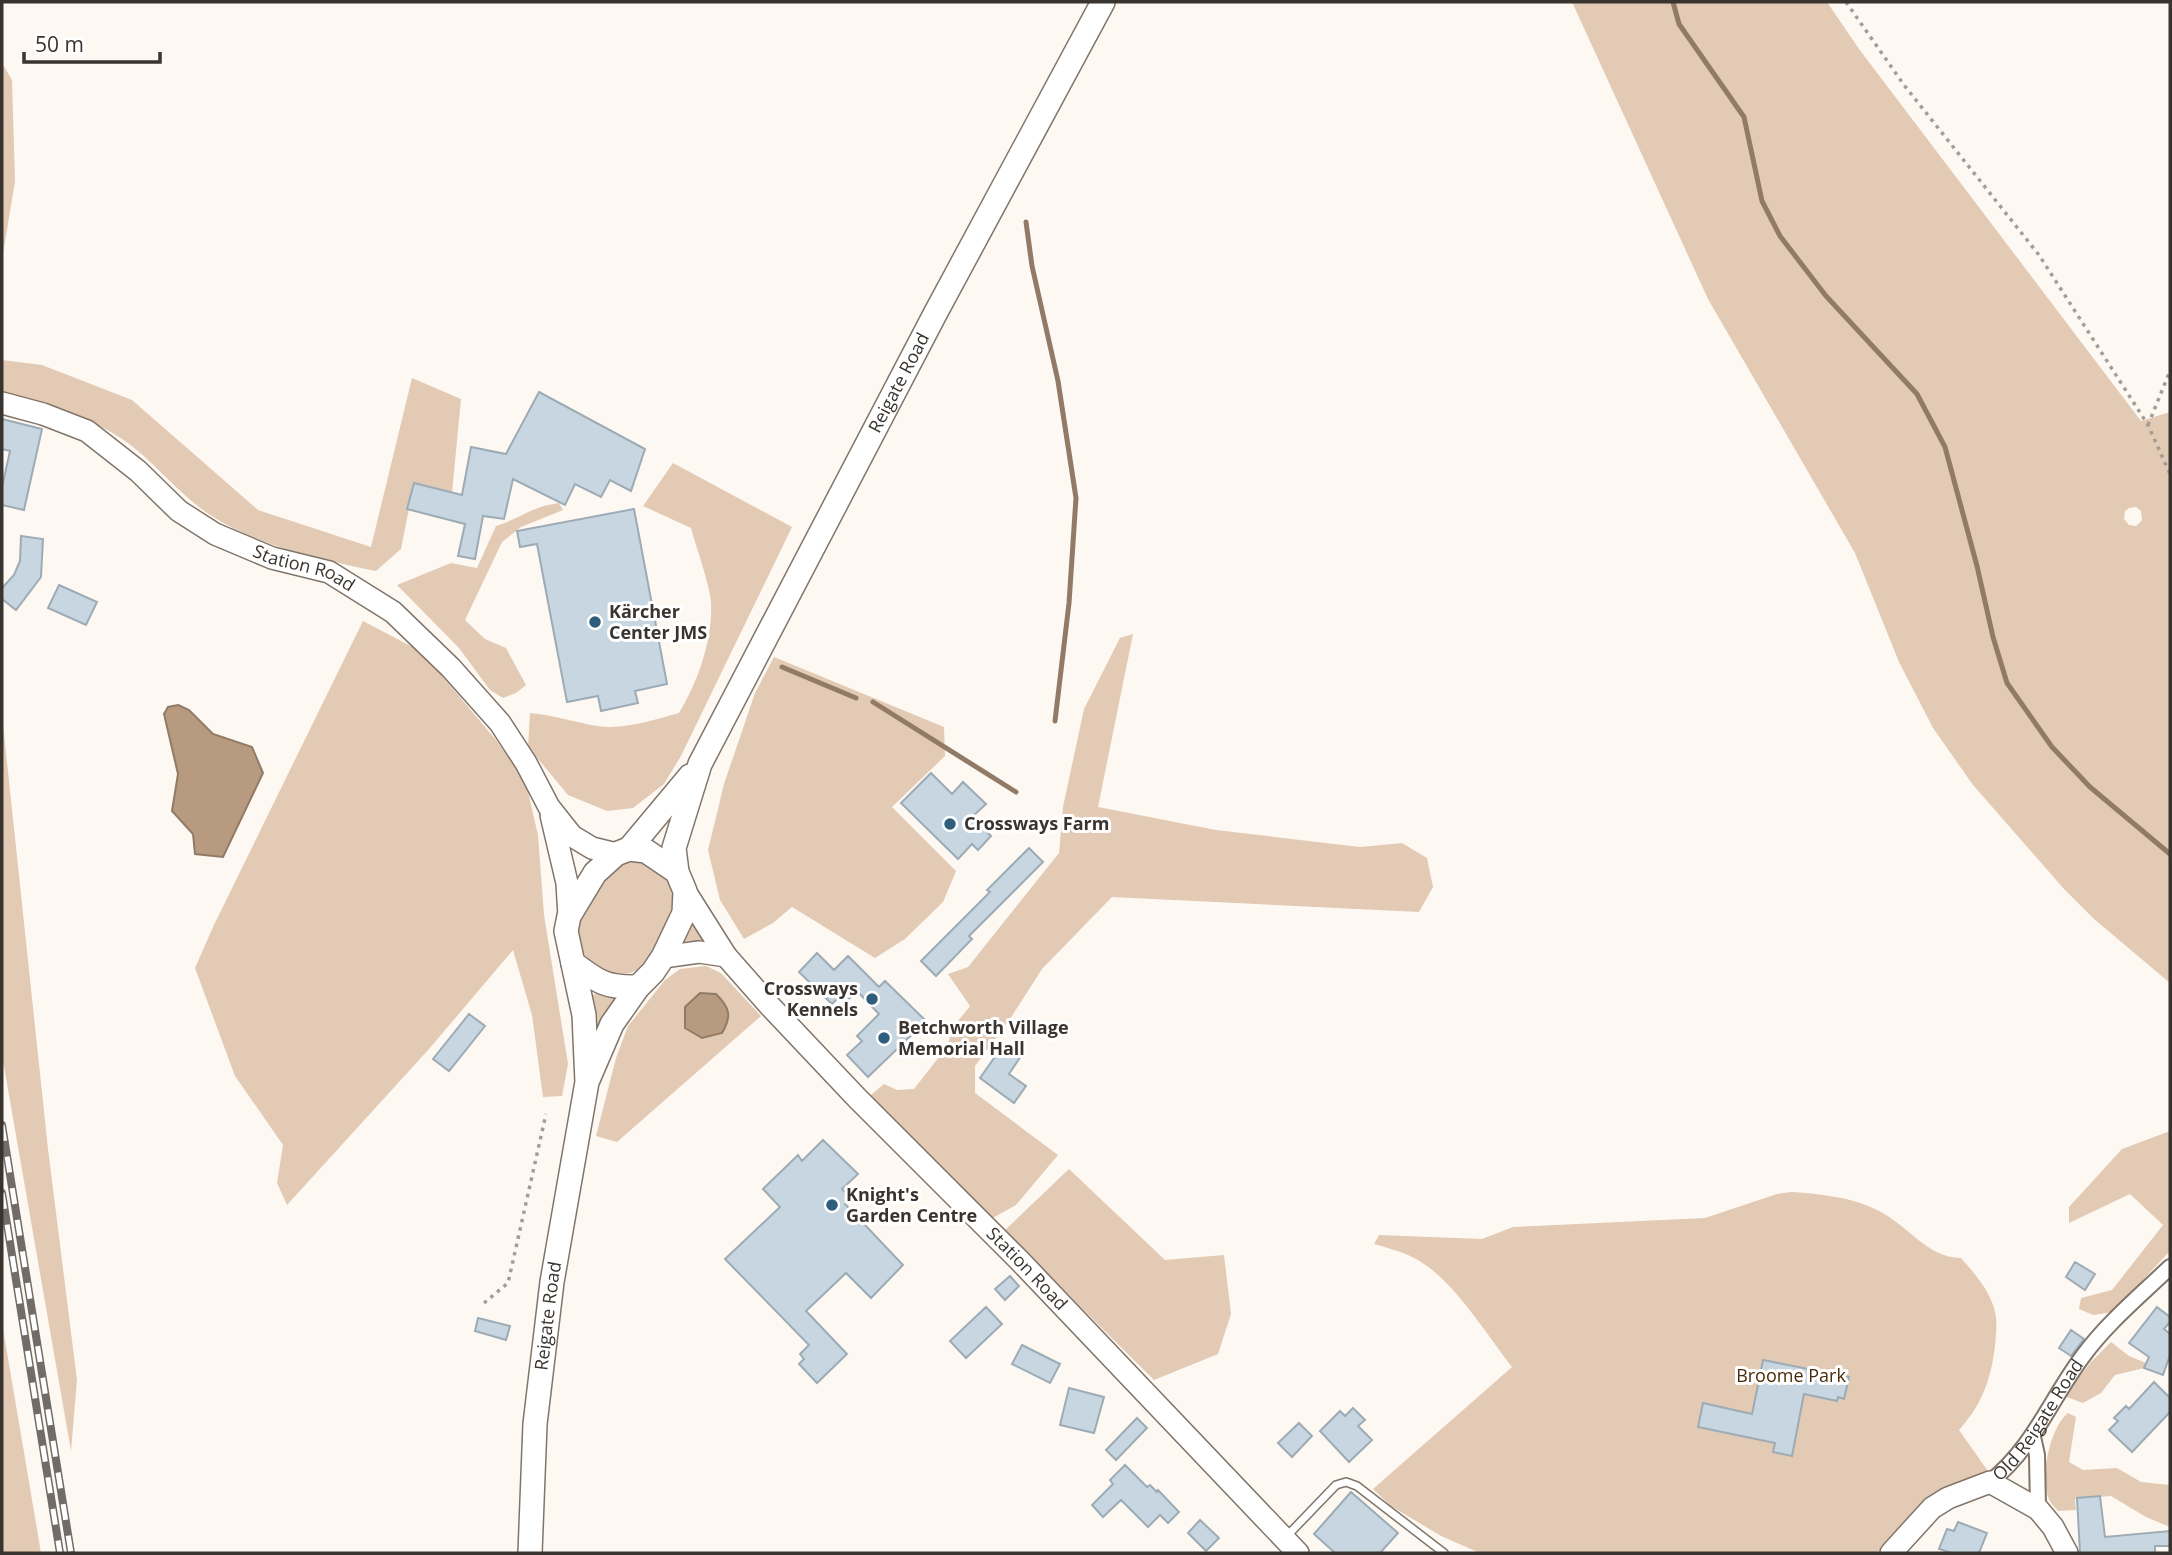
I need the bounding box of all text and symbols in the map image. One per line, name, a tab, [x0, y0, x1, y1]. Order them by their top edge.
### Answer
scale bar	[24, 21, 161, 65]
text: 50 m	[35, 30, 84, 58]
street label: Reigate Road	[862, 328, 934, 437]
street label: Station Road	[250, 538, 360, 596]
place label: Kärcher Center JMS	[609, 599, 707, 644]
marker: Kärcher Center JMS	[587, 614, 603, 630]
place label: Crossways Farm	[964, 811, 1109, 835]
marker: Crossways Farm	[942, 816, 958, 832]
place label: Crossways Kennels	[764, 976, 858, 1021]
marker: Crossways Kennels	[864, 991, 880, 1007]
place label: Betchworth Village Memorial Hall	[898, 1015, 1069, 1060]
marker: Betchworth Village Memorial Hall	[876, 1030, 892, 1046]
place label: Knight's Garden Centre	[846, 1182, 977, 1227]
marker: Knight's Garden Centre	[824, 1197, 840, 1213]
street label: Station Road	[982, 1221, 1073, 1315]
street label: Reigate Road	[529, 1259, 566, 1372]
street label: Old Reigate Road	[1987, 1354, 2088, 1486]
park label: Broome Park	[1736, 1363, 1846, 1387]

